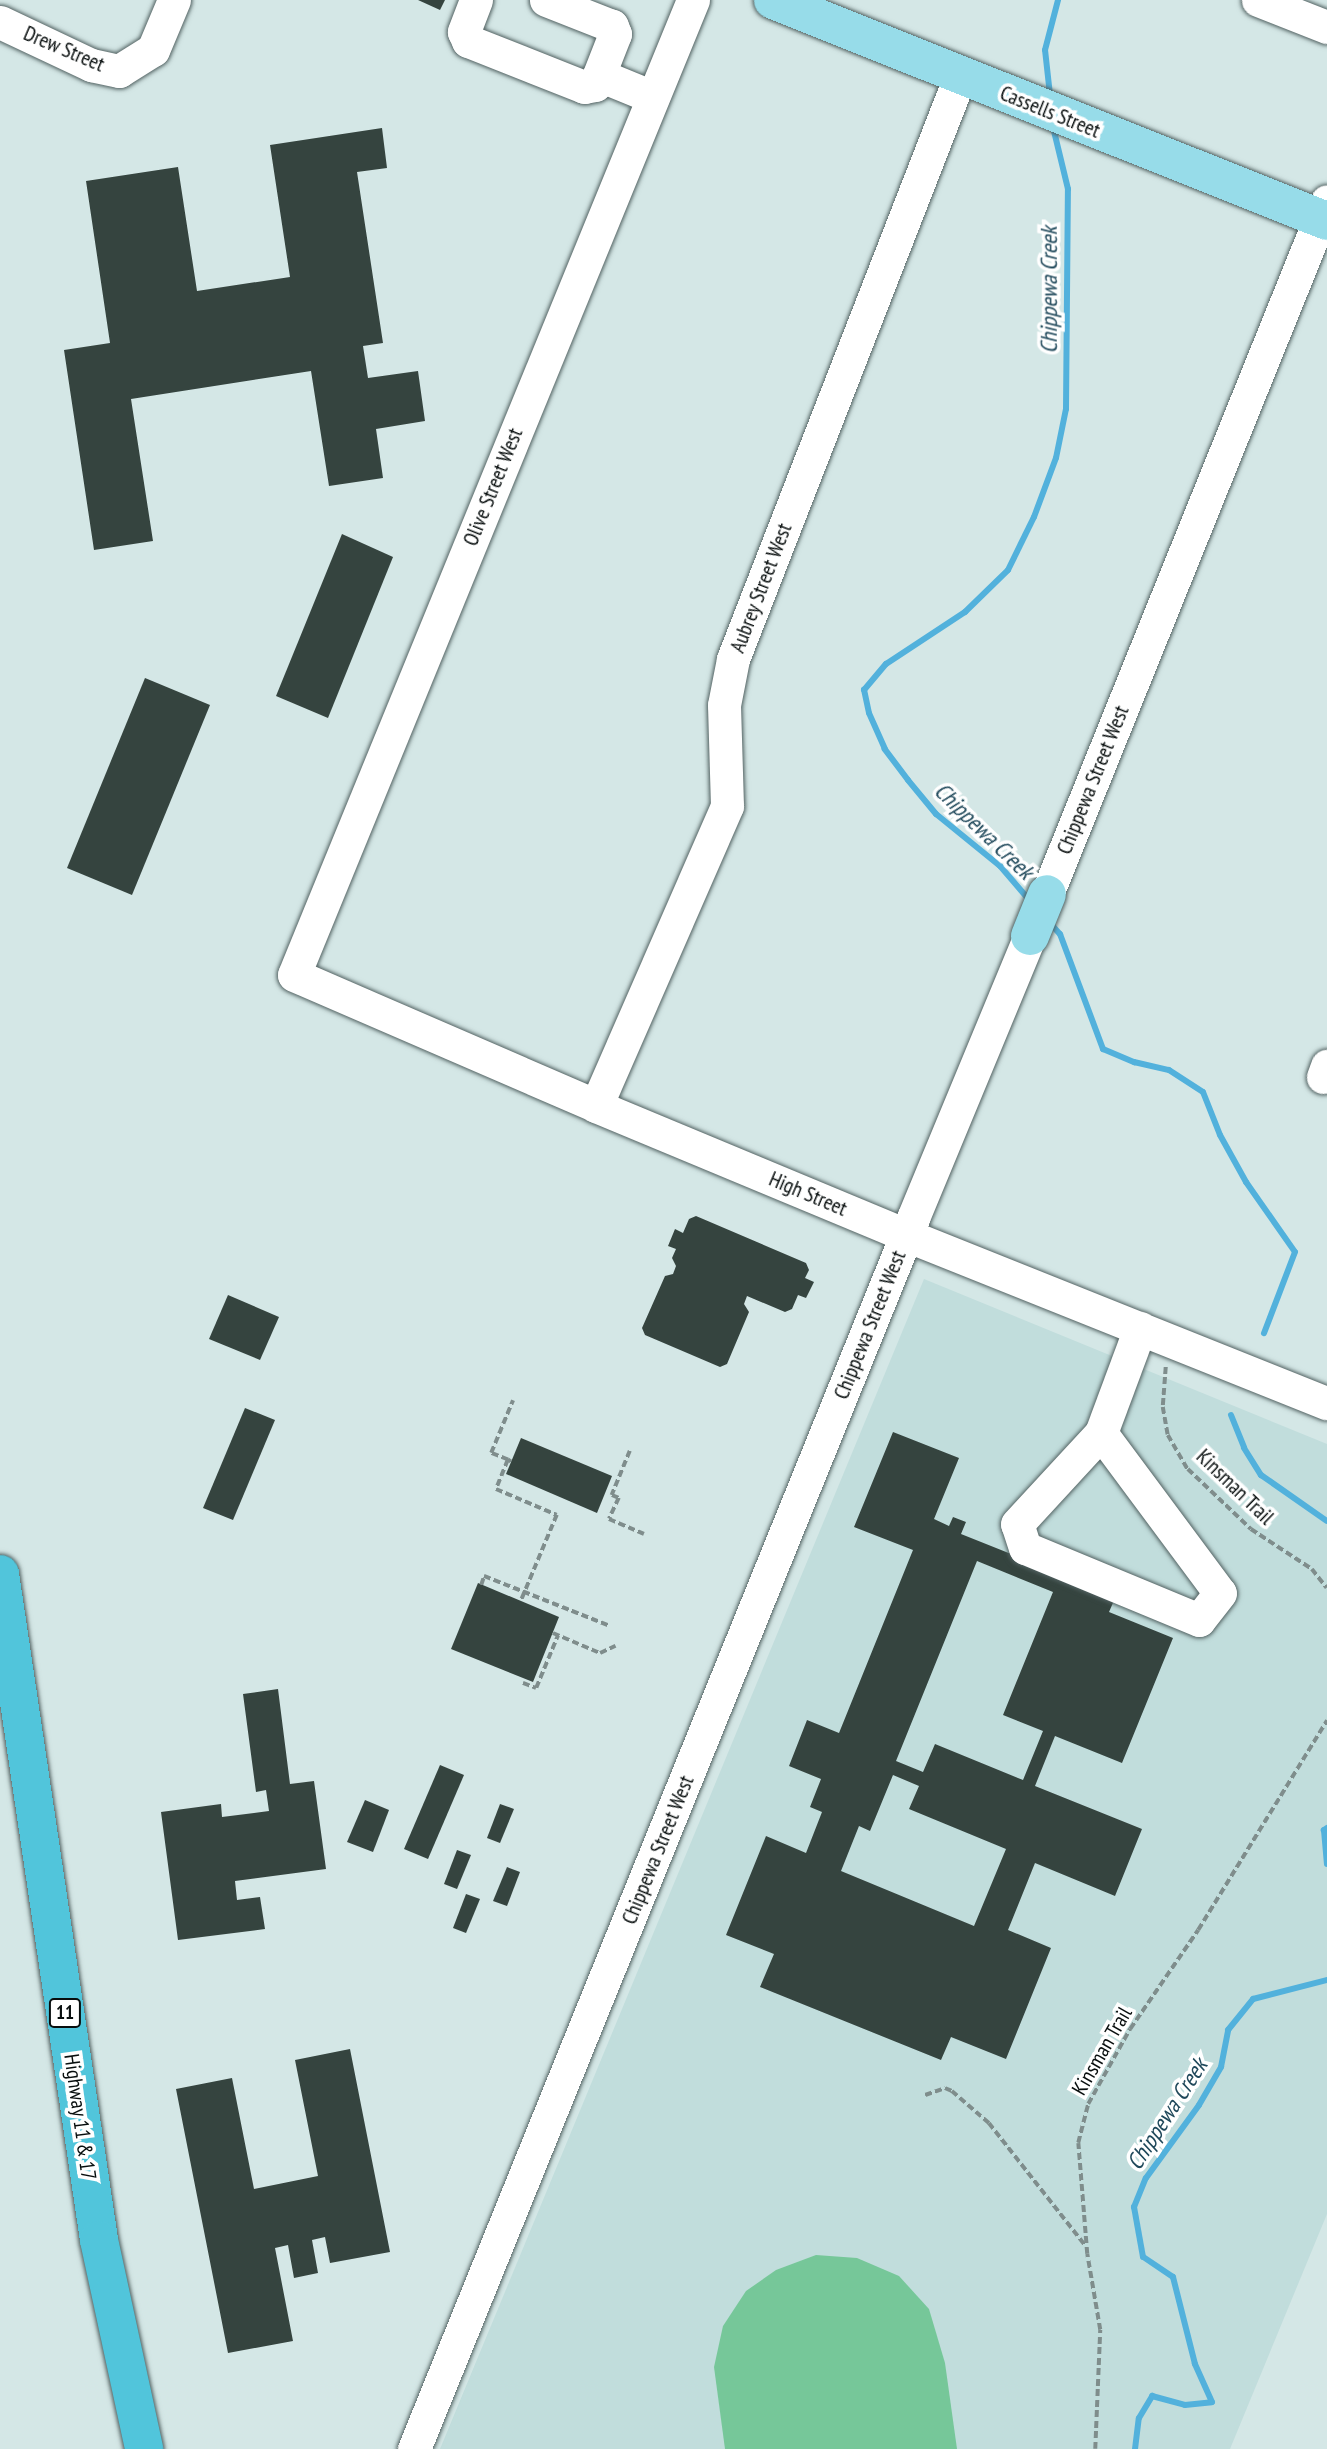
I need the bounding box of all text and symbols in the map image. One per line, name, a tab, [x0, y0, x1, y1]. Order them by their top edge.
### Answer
street label: Drew Street	[20, 21, 108, 77]
street label: Cassells Street	[996, 81, 1104, 143]
water label: Chippewa Creek	[1035, 227, 1063, 353]
street label: Olive Street West	[458, 424, 528, 550]
street label: Aubrey Street West	[725, 519, 797, 657]
street label: Chippewa Street West	[1052, 702, 1134, 858]
water label: Chippewa Creek	[929, 777, 1039, 885]
street label: High Street	[765, 1166, 851, 1222]
street label: Chippewa Street West	[829, 1247, 911, 1403]
street label: Kinsman Trail	[1191, 1444, 1279, 1530]
street label: Chippewa Street West	[617, 1772, 699, 1928]
road number: 11	[48, 1997, 82, 2028]
street label: Kinsman Trail	[1067, 2002, 1137, 2100]
street label: Highway 11 & 17	[59, 2052, 101, 2182]
water label: Chippewa Creek	[1121, 2053, 1213, 2175]

